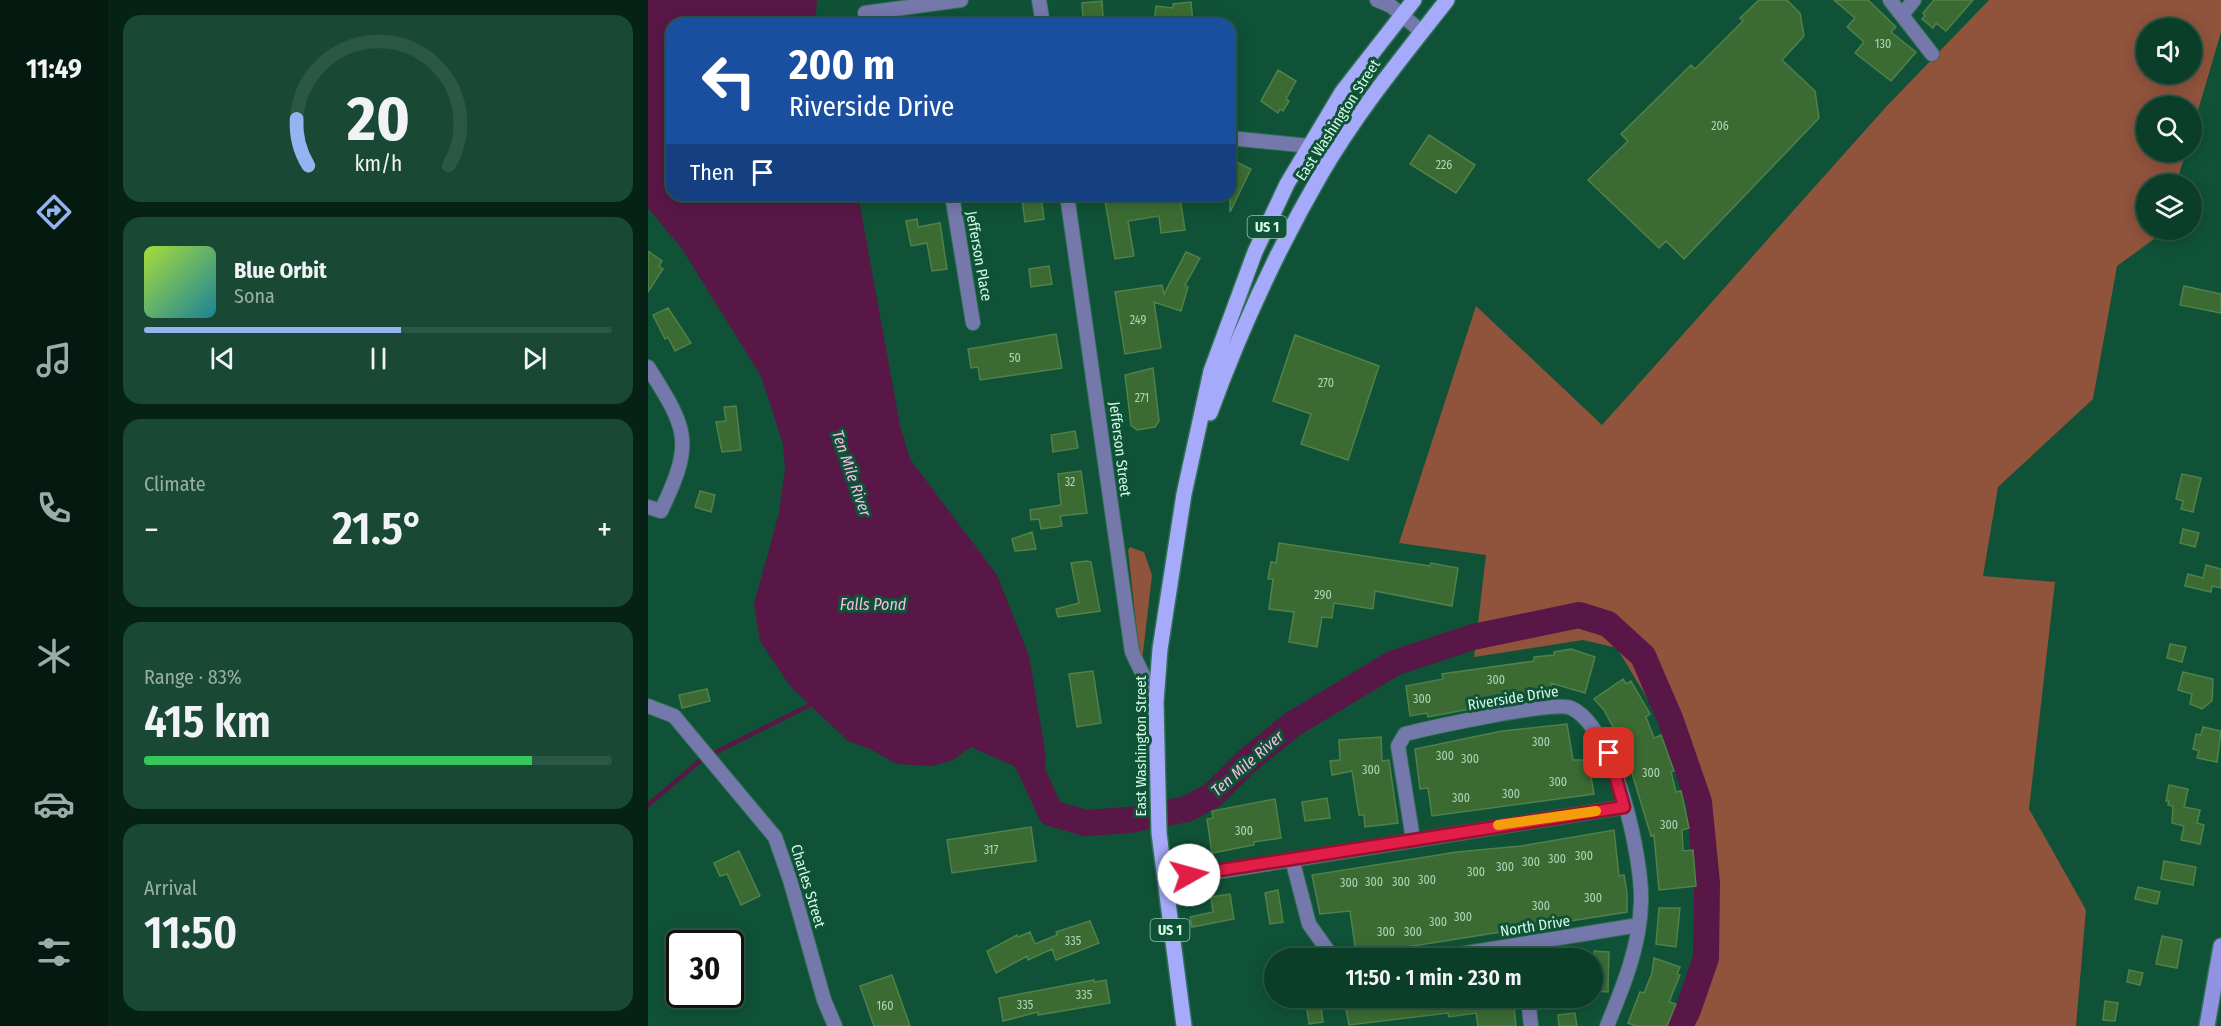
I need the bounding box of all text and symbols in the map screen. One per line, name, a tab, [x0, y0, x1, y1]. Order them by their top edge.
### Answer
map controls	[2136, 18, 2202, 240]
button: sound	[2136, 18, 2202, 84]
house number: 130	[1875, 37, 1891, 51]
text: 200 m	[789, 40, 895, 90]
icon: left	[690, 42, 768, 120]
text: 11:49	[26, 53, 82, 85]
street label: East Washington Street	[1292, 56, 1384, 184]
text: 20	[346, 82, 409, 157]
text: Riverside Drive	[789, 91, 954, 123]
button: search	[2136, 96, 2202, 162]
house number: 206	[1711, 119, 1729, 133]
text: km/h	[354, 151, 402, 177]
icon: arrive	[746, 156, 779, 189]
house number: 226	[1436, 158, 1452, 172]
text: Then	[690, 159, 734, 186]
button: layers	[2136, 174, 2202, 240]
icon: directions	[33, 191, 75, 233]
street label: Jefferson Place	[962, 210, 996, 302]
road number: US 1	[1248, 216, 1286, 238]
text: Blue Orbit	[234, 257, 327, 284]
text: Sona	[234, 284, 275, 308]
house number: 249	[1130, 313, 1146, 327]
icon: music	[33, 339, 75, 381]
icon: previous	[206, 342, 239, 375]
icon: pause	[362, 342, 395, 375]
icon: next	[518, 342, 551, 375]
house number: 50	[1009, 351, 1021, 365]
house number: 270	[1318, 376, 1334, 390]
house number: 271	[1135, 391, 1149, 405]
street label: Jefferson Street	[1105, 400, 1135, 498]
water label: Ten Mile River	[828, 428, 875, 519]
text: Climate	[144, 472, 206, 496]
house number: 32	[1065, 475, 1075, 489]
icon: phone	[33, 487, 75, 529]
text: 21.5°	[332, 502, 424, 556]
text: −	[144, 510, 159, 550]
text: +	[597, 510, 612, 550]
house number: 290	[1314, 588, 1332, 602]
water label: Falls Pond	[840, 595, 907, 614]
icon: climate	[33, 635, 75, 677]
text: Range · 83%	[144, 665, 242, 689]
house number: 300	[1487, 673, 1505, 687]
street label: East Washington Street	[1132, 675, 1150, 816]
street label: Riverside Drive	[1466, 682, 1560, 714]
house number: 300	[1413, 692, 1431, 706]
text: 415 km	[144, 695, 271, 749]
water label: Ten Mile River	[1207, 726, 1288, 800]
pin	[1583, 727, 1634, 778]
house number: 300	[1532, 735, 1550, 749]
icon: arrive	[1592, 736, 1625, 769]
house number: 300	[1436, 749, 1454, 763]
house number: 300	[1461, 752, 1479, 766]
house number: 300	[1362, 763, 1380, 777]
house number: 300	[1642, 766, 1660, 780]
house number: 300	[1549, 775, 1567, 789]
icon: car	[33, 783, 75, 825]
house number: 300	[1502, 787, 1520, 801]
house number: 300	[1452, 791, 1470, 805]
house number: 300	[1660, 818, 1678, 832]
house number: 300	[1235, 824, 1253, 838]
street label: Charles Street	[787, 842, 829, 930]
house number: 317	[984, 843, 998, 857]
position arrow	[1157, 843, 1221, 907]
house number: 300	[1575, 849, 1593, 863]
house number: 300	[1548, 852, 1566, 866]
house number: 300	[1522, 855, 1540, 869]
house number: 300	[1496, 860, 1514, 874]
house number: 300	[1467, 865, 1485, 879]
house number: 300	[1418, 873, 1436, 887]
house number: 300	[1365, 875, 1383, 889]
house number: 300	[1392, 875, 1410, 889]
text: Arrival	[144, 876, 197, 900]
house number: 300	[1340, 876, 1358, 890]
house number: 300	[1584, 891, 1602, 905]
house number: 300	[1532, 899, 1550, 913]
text: 11:50	[144, 906, 237, 960]
house number: 300	[1454, 910, 1472, 924]
street label: North Drive	[1499, 912, 1571, 940]
house number: 300	[1429, 915, 1447, 929]
road number: US 1	[1150, 919, 1190, 941]
house number: 300	[1377, 925, 1395, 939]
house number: 300	[1404, 925, 1422, 939]
speed limit sign: 30	[666, 930, 744, 1008]
icon: filters	[33, 931, 75, 973]
house number: 335	[1065, 934, 1082, 948]
text: 11:50 · 1 min · 230 m	[1345, 964, 1522, 991]
house number: 335	[1076, 988, 1093, 1002]
house number: 335	[1017, 998, 1034, 1012]
house number: 160	[877, 999, 893, 1013]

